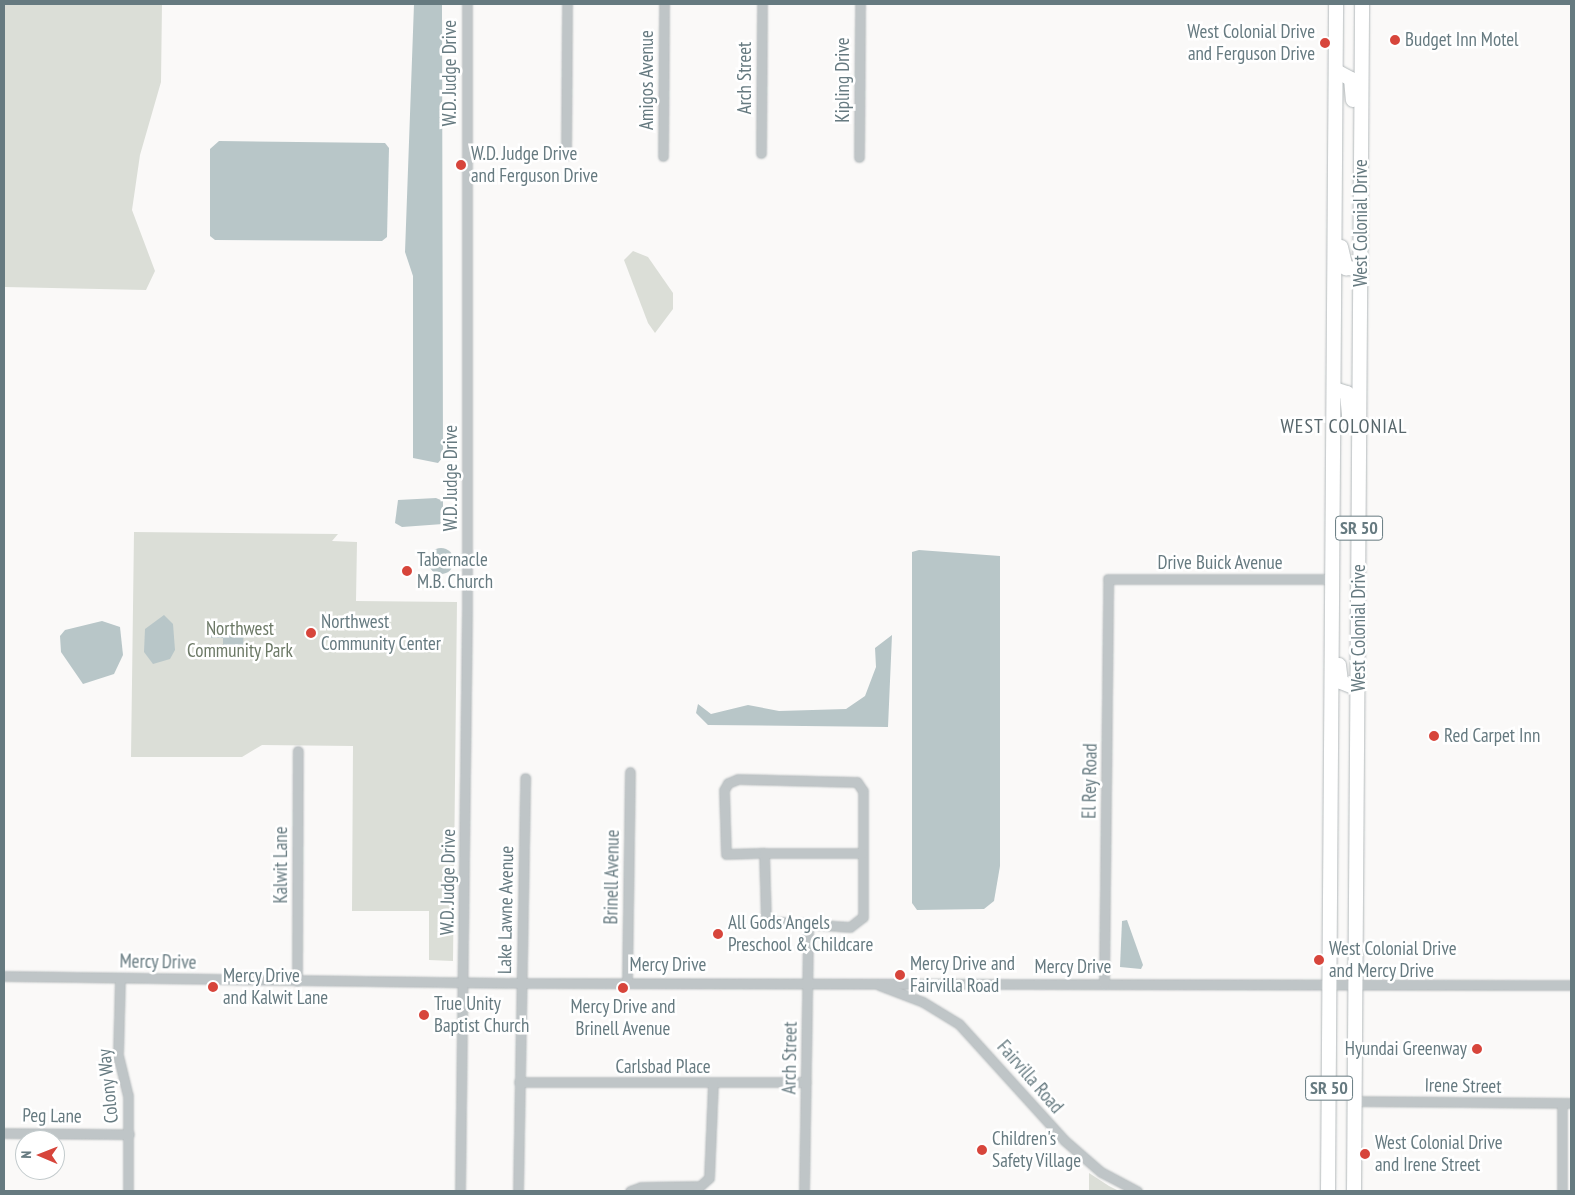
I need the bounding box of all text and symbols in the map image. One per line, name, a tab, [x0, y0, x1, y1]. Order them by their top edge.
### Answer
street label: W.D. Judge Drive	[439, 19, 461, 127]
place label: West Colonial Drive and Ferguson Drive	[1187, 21, 1315, 65]
place label: Budget Inn Motel	[1405, 29, 1519, 51]
street label: Amigos Avenue	[636, 30, 658, 130]
marker: Budget Inn Motel	[1389, 34, 1401, 46]
street label: Kipling Drive	[832, 37, 854, 123]
marker: West Colonial Drive and Ferguson Drive	[1319, 37, 1331, 49]
street label: Arch Street	[734, 42, 756, 114]
place label: W.D. Judge Drive and Ferguson Drive	[471, 143, 598, 187]
marker: W.D. Judge Drive and Ferguson Drive	[455, 159, 467, 171]
street label: West Colonial Drive	[1350, 159, 1372, 287]
district label: WEST COLONIAL	[1278, 414, 1410, 438]
street label: W.D. Judge Drive	[440, 424, 462, 532]
road number: SR 50	[1334, 512, 1384, 544]
place label: Tabernacle M.B. Church	[417, 549, 494, 593]
street label: Drive Buick Avenue	[1157, 552, 1283, 574]
street label: West Colonial Drive	[1348, 564, 1370, 692]
marker: Tabernacle M.B. Church	[401, 565, 413, 577]
place label: Northwest Community Center	[321, 611, 442, 655]
park label: Northwest Community Park	[187, 618, 293, 662]
marker: Northwest Community Center	[305, 627, 317, 639]
place label: Red Carpet Inn	[1444, 725, 1540, 747]
marker: Red Carpet Inn	[1428, 730, 1440, 742]
street label: El Rey Road	[1078, 743, 1102, 819]
street label: Kalwit Lane	[270, 827, 292, 903]
street label: W.D. Judge Drive	[436, 828, 460, 936]
street label: Brinell Avenue	[600, 829, 624, 925]
street label: Lake Lawne Avenue	[493, 845, 519, 975]
place label: All Gods Angels Preschool & Childcare	[728, 912, 873, 956]
marker: All Gods Angels Preschool & Childcare	[712, 928, 724, 940]
place label: West Colonial Drive and Mercy Drive	[1329, 938, 1457, 982]
street label: Mercy Drive	[119, 950, 197, 974]
place label: Mercy Drive and Fairvilla Road	[910, 953, 1016, 997]
street label: Mercy Drive	[629, 954, 707, 976]
marker: West Colonial Drive and Mercy Drive	[1313, 954, 1325, 966]
street label: Mercy Drive	[1034, 956, 1112, 978]
place label: Mercy Drive and Kalwit Lane	[223, 965, 328, 1009]
marker: Mercy Drive and Fairvilla Road	[894, 969, 906, 981]
marker: Mercy Drive and Kalwit Lane	[207, 981, 219, 993]
marker: Mercy Drive and Brinell Avenue	[617, 982, 629, 994]
place label: True Unity Baptist Church	[434, 993, 529, 1037]
place label: Mercy Drive and Brinell Avenue	[570, 996, 676, 1040]
marker: True Unity Baptist Church	[418, 1009, 430, 1021]
street label: Arch Street	[778, 1021, 802, 1095]
street label: Fairvilla Road	[992, 1036, 1068, 1118]
place label: Hyundai Greenway	[1345, 1038, 1467, 1060]
marker: Hyundai Greenway	[1471, 1043, 1483, 1055]
street label: Colony Way	[93, 1047, 123, 1125]
street label: Carlsbad Place	[615, 1056, 711, 1078]
road number: SR 50	[1304, 1072, 1354, 1104]
street label: Irene Street	[1424, 1074, 1502, 1098]
street label: Peg Lane	[22, 1104, 82, 1128]
place label: Children's Safety Village	[992, 1128, 1082, 1172]
north arrow	[15, 1130, 65, 1180]
place label: West Colonial Drive and Irene Street	[1375, 1132, 1503, 1176]
marker: Children's Safety Village	[976, 1144, 988, 1156]
marker: West Colonial Drive and Irene Street	[1359, 1148, 1371, 1160]
text: N	[17, 1151, 35, 1159]

